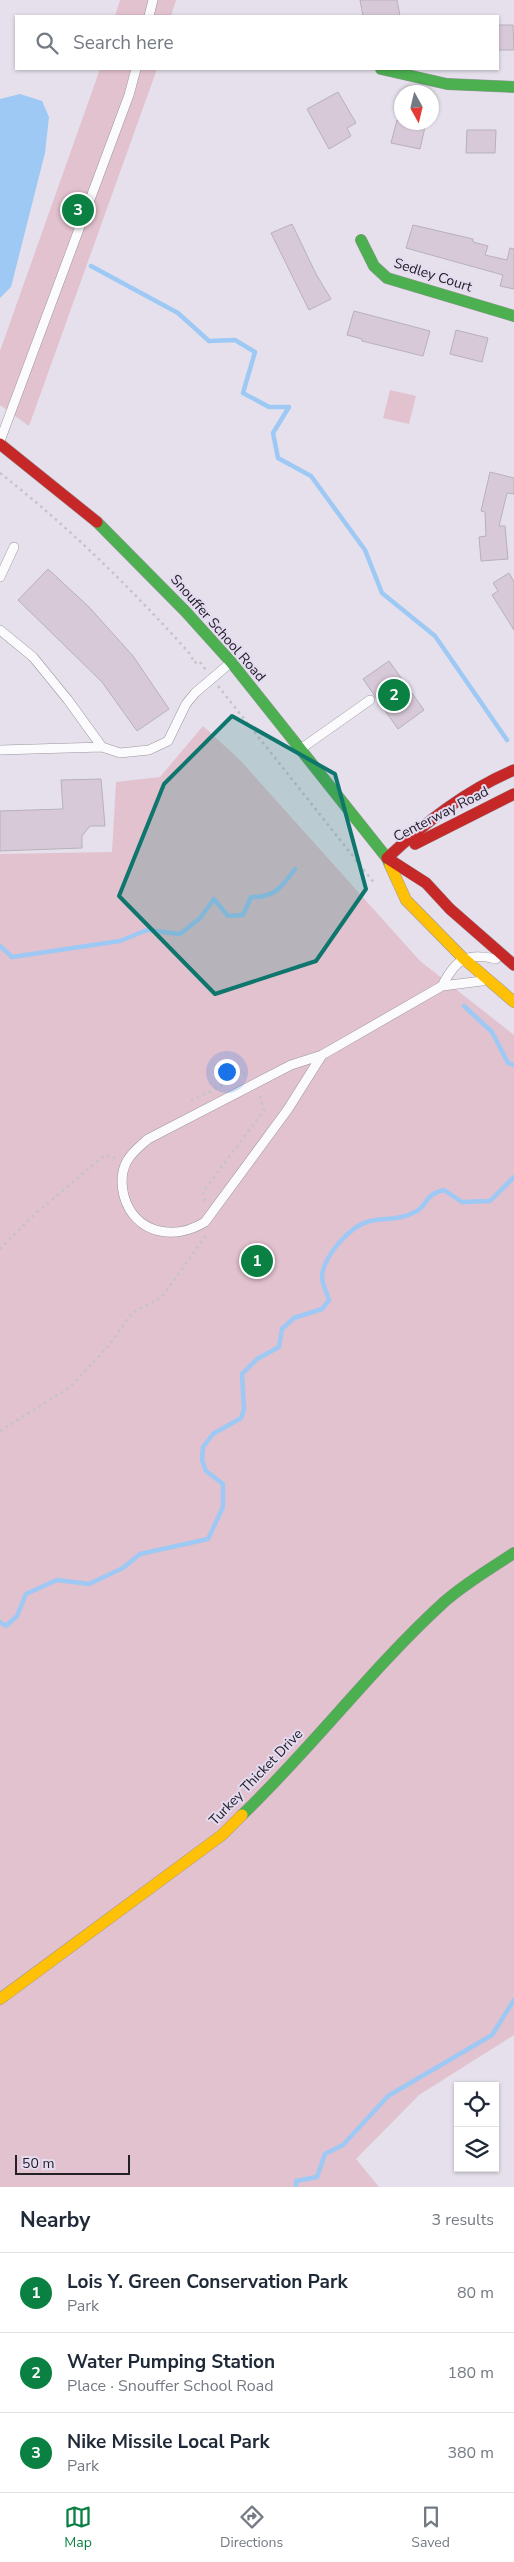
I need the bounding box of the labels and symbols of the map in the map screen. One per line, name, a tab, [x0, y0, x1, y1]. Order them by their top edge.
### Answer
north arrow	[394, 85, 439, 130]
pin: 3	[62, 191, 94, 229]
street label: Sedley Court	[391, 253, 475, 297]
street label: Snouffer School Road	[166, 570, 270, 686]
pin: 2	[378, 676, 410, 714]
street label: Centerway Road	[390, 782, 492, 846]
your location	[214, 1059, 240, 1085]
pin: 1	[241, 1242, 273, 1280]
street label: Turkey Thicket Drive	[205, 1725, 307, 1829]
scale bar	[15, 2152, 130, 2175]

